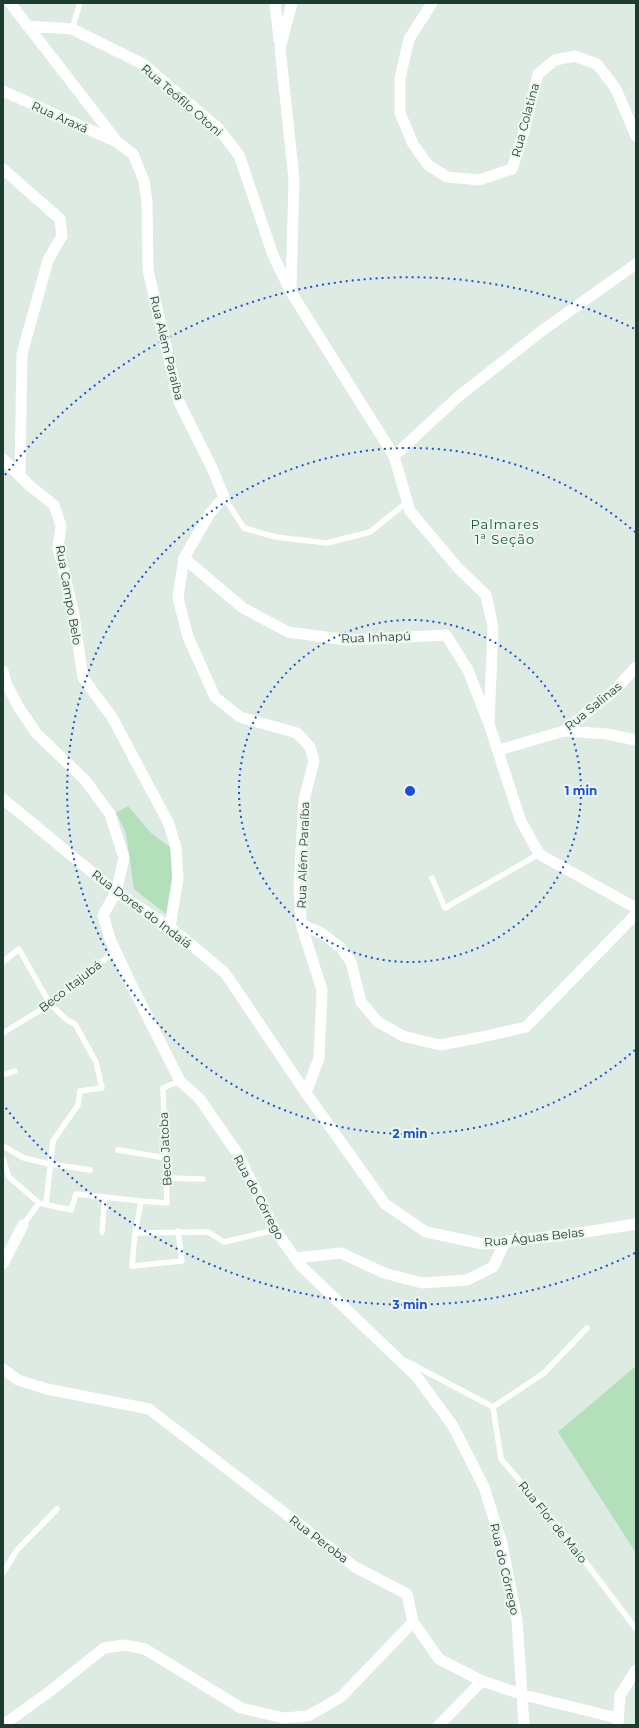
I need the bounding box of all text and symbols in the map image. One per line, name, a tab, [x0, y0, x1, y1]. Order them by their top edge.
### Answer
street label: Rua Teófilo Otoni	[138, 61, 226, 139]
street label: Rua Colatina	[508, 81, 542, 159]
street label: Rua Araxá	[29, 98, 91, 136]
street label: Rua Além Paraíba	[147, 294, 187, 402]
district label: Palmares 1ª Seção	[470, 516, 540, 547]
street label: Rua Campo Belo	[53, 544, 85, 646]
street label: Rua Inhapú	[341, 628, 411, 646]
street label: Rua Salinas	[561, 678, 625, 734]
text: 1 min	[565, 783, 597, 798]
centre of rings	[403, 784, 417, 798]
street label: Rua Além Paraíba	[294, 801, 312, 909]
street label: Rua Dores do Indaiá	[89, 866, 195, 952]
street label: Beco Itajubá	[36, 957, 104, 1015]
street label: Beco Jatoba	[156, 1112, 174, 1186]
text: 2 min	[393, 1126, 427, 1141]
street label: Rua do Córrego	[230, 1152, 288, 1242]
street label: Rua Águas Belas	[483, 1224, 585, 1250]
text: 3 min	[392, 1297, 428, 1312]
street label: Rua Flor de Maio	[515, 1478, 591, 1566]
street label: Rua Peroba	[287, 1512, 351, 1566]
street label: Rua do Córrego	[487, 1522, 523, 1616]

